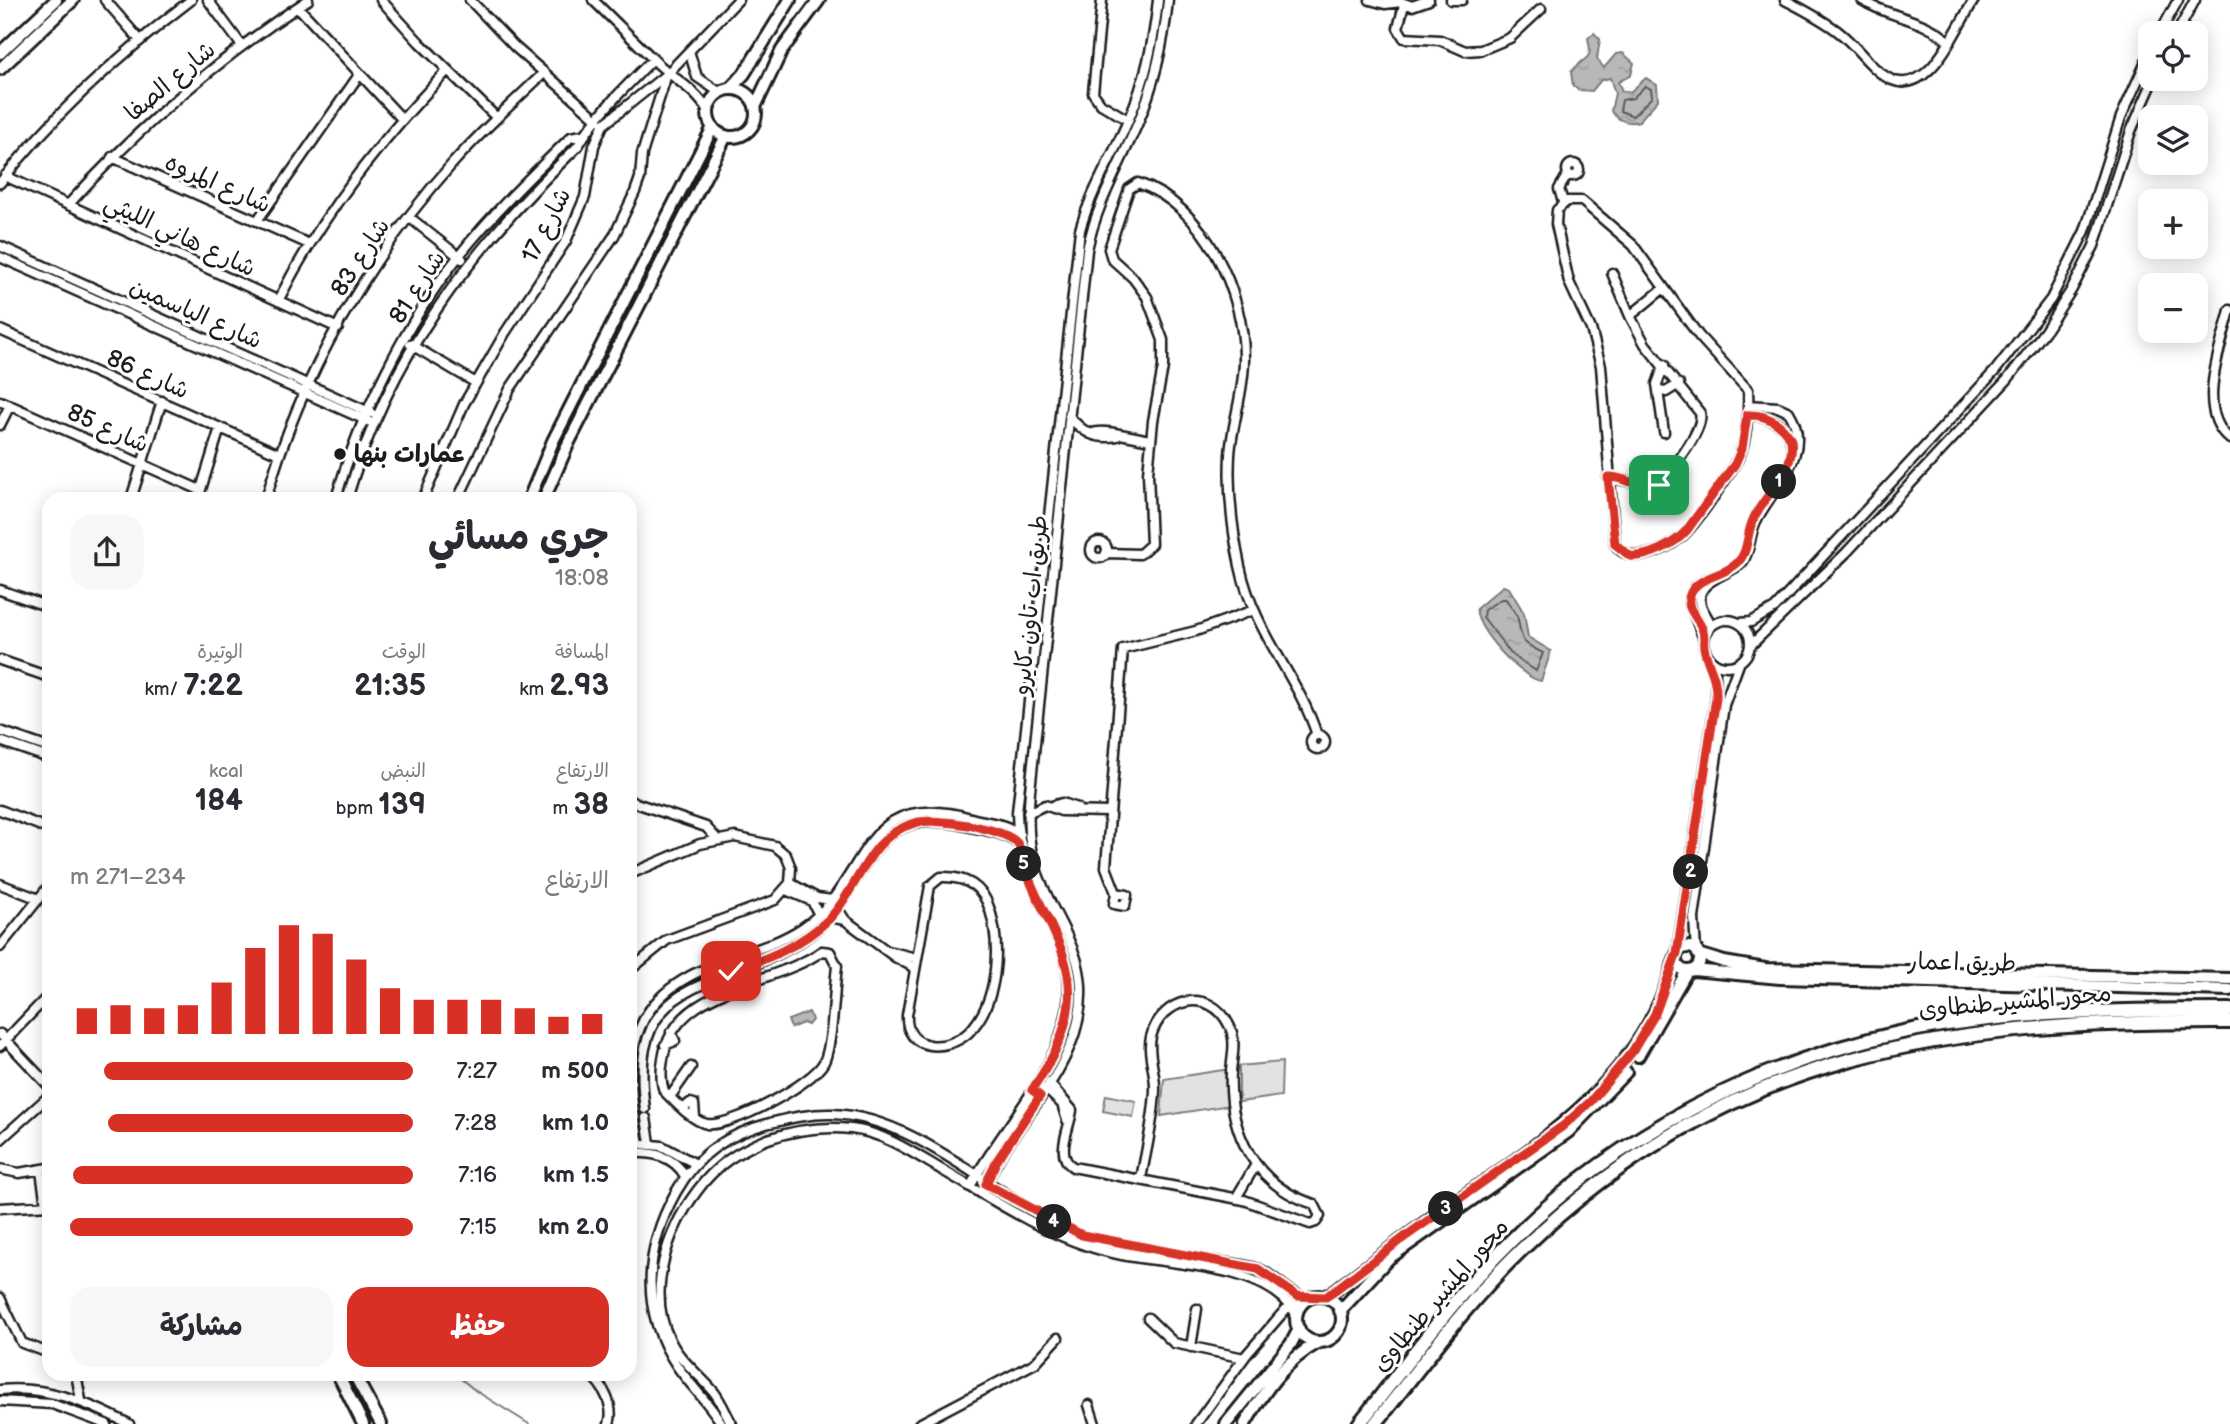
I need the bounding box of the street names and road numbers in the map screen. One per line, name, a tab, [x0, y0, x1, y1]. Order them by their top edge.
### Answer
street label: شارع الصفا	[119, 35, 223, 129]
street label: شارع المروه	[160, 147, 275, 221]
street label: شارع 17	[515, 183, 579, 268]
street label: شارع هاني الليثي	[97, 188, 260, 289]
street label: شارع 83	[325, 213, 398, 303]
street label: شارع 81	[383, 245, 454, 331]
street label: شارع الياسمين	[124, 271, 266, 357]
street label: شارع 86	[101, 344, 193, 407]
street label: شارع 85	[62, 398, 153, 461]
street label: طريق اب تاون كايرو	[1006, 514, 1054, 699]
street label: طريق اعمار	[1906, 947, 2017, 978]
street label: محور المشير طنطاوى	[1917, 979, 2113, 1024]
street label: محور المشير طنطاوى	[1366, 1213, 1515, 1378]

